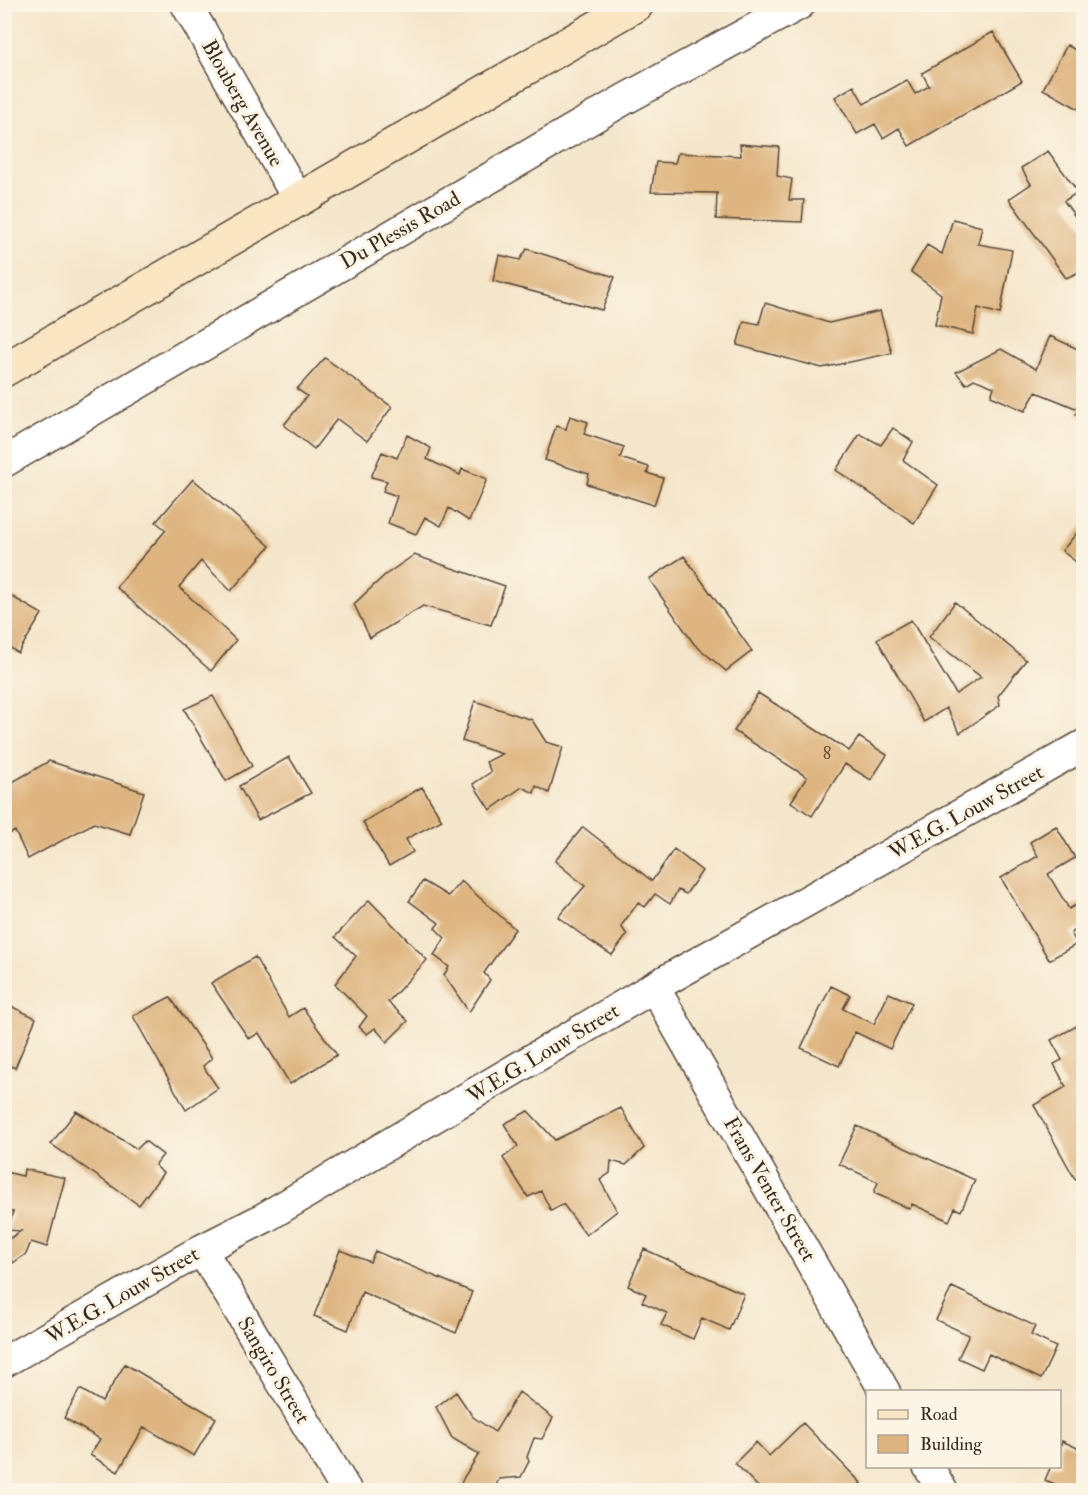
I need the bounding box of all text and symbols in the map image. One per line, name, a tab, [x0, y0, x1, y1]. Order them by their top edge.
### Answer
street label: Blouberg Avenue	[195, 35, 290, 172]
street label: Du Plessis Road	[335, 185, 466, 276]
house number: 8	[823, 742, 831, 765]
street label: W.E.G. Louw Street	[883, 759, 1048, 867]
street label: W.E.G. Louw Street	[461, 997, 624, 1110]
street label: Frans Venter Street	[717, 1112, 822, 1267]
street label: W.E.G. Louw Street	[40, 1240, 204, 1351]
street label: Sangiro Street	[231, 1312, 316, 1429]
legend	[866, 1390, 1061, 1468]
text: Road	[920, 1403, 958, 1426]
text: Building	[920, 1433, 983, 1456]

